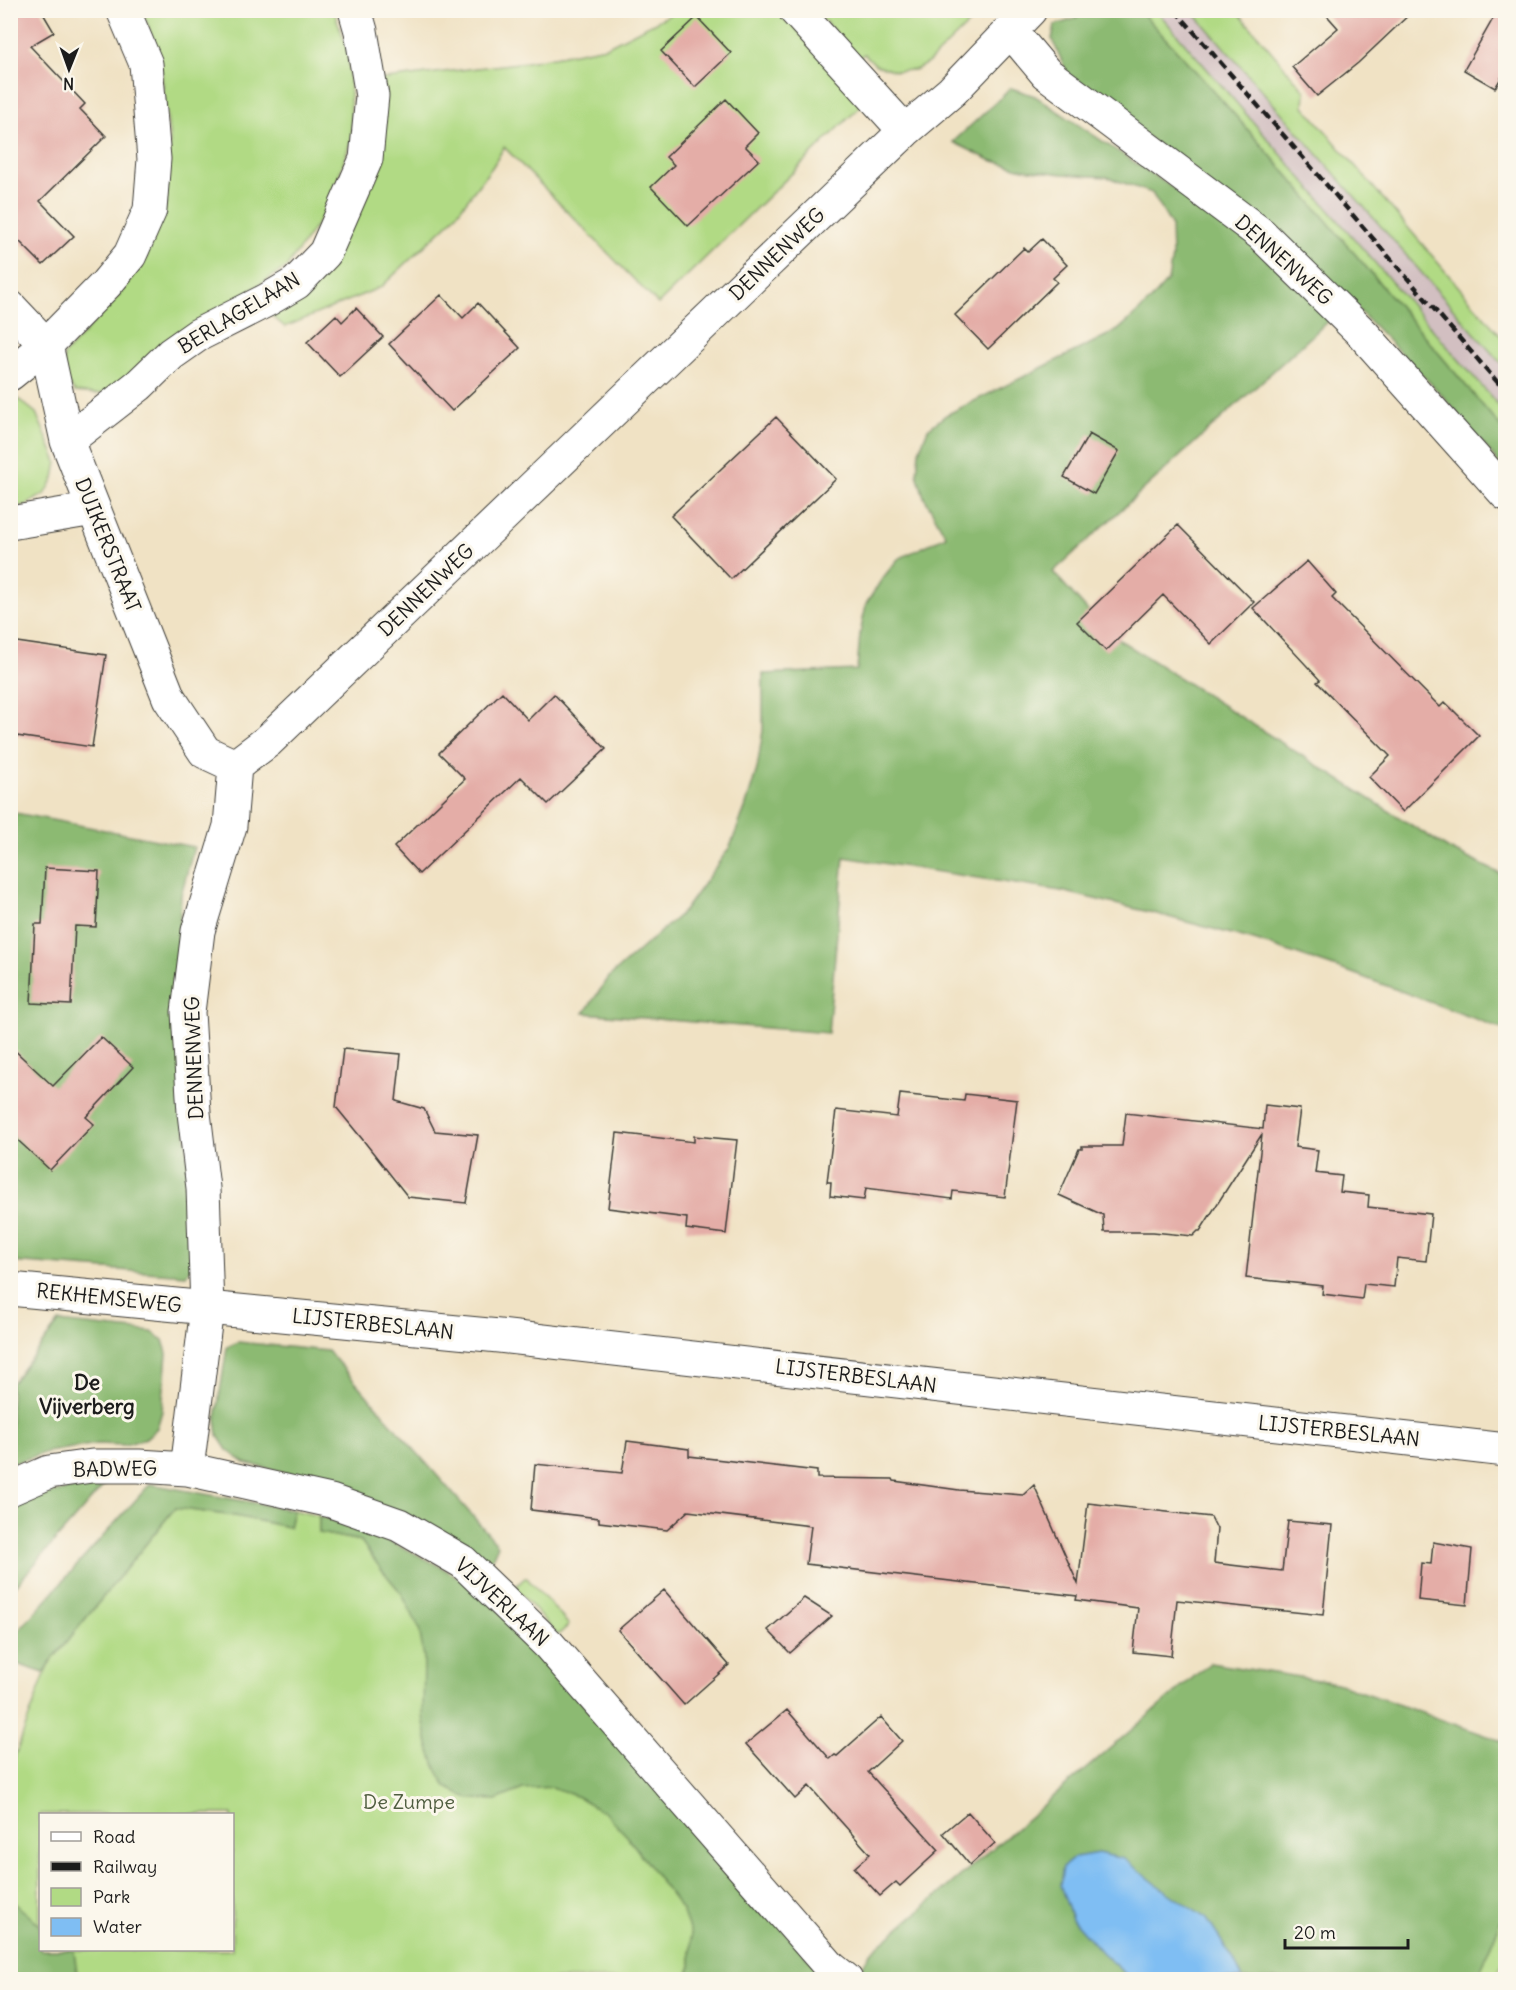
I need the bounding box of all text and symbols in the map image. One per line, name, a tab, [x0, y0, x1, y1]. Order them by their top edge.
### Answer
north arrow	[39, 39, 99, 99]
text: N	[63, 74, 74, 94]
street label: DENNENWEG	[724, 202, 830, 305]
street label: DENNENWEG	[1230, 209, 1338, 310]
street label: BERLAGELAAN	[173, 266, 304, 359]
street label: DUIKERSTRAAT	[70, 474, 147, 616]
street label: DENNENWEG	[373, 538, 479, 641]
street label: DENNENWEG	[179, 996, 208, 1120]
street label: REKHEMSEWEG	[35, 1277, 183, 1318]
street label: LIJSTERBESLAAN	[291, 1303, 455, 1344]
street label: LIJSTERBESLAAN	[774, 1353, 938, 1398]
district label: De Vijverberg	[39, 1369, 135, 1420]
street label: LIJSTERBESLAAN	[1257, 1410, 1421, 1451]
street label: BADWEG	[73, 1455, 157, 1482]
street label: VIJVERLAAN	[450, 1552, 554, 1651]
park label: De Zumpe	[363, 1789, 455, 1814]
legend	[39, 1813, 234, 1951]
text: Road	[93, 1825, 136, 1848]
text: Railway	[93, 1855, 157, 1878]
text: Park	[93, 1885, 130, 1908]
scale bar	[1285, 1912, 1408, 1950]
text: Water	[93, 1915, 143, 1938]
text: 20 m	[1294, 1921, 1336, 1944]

